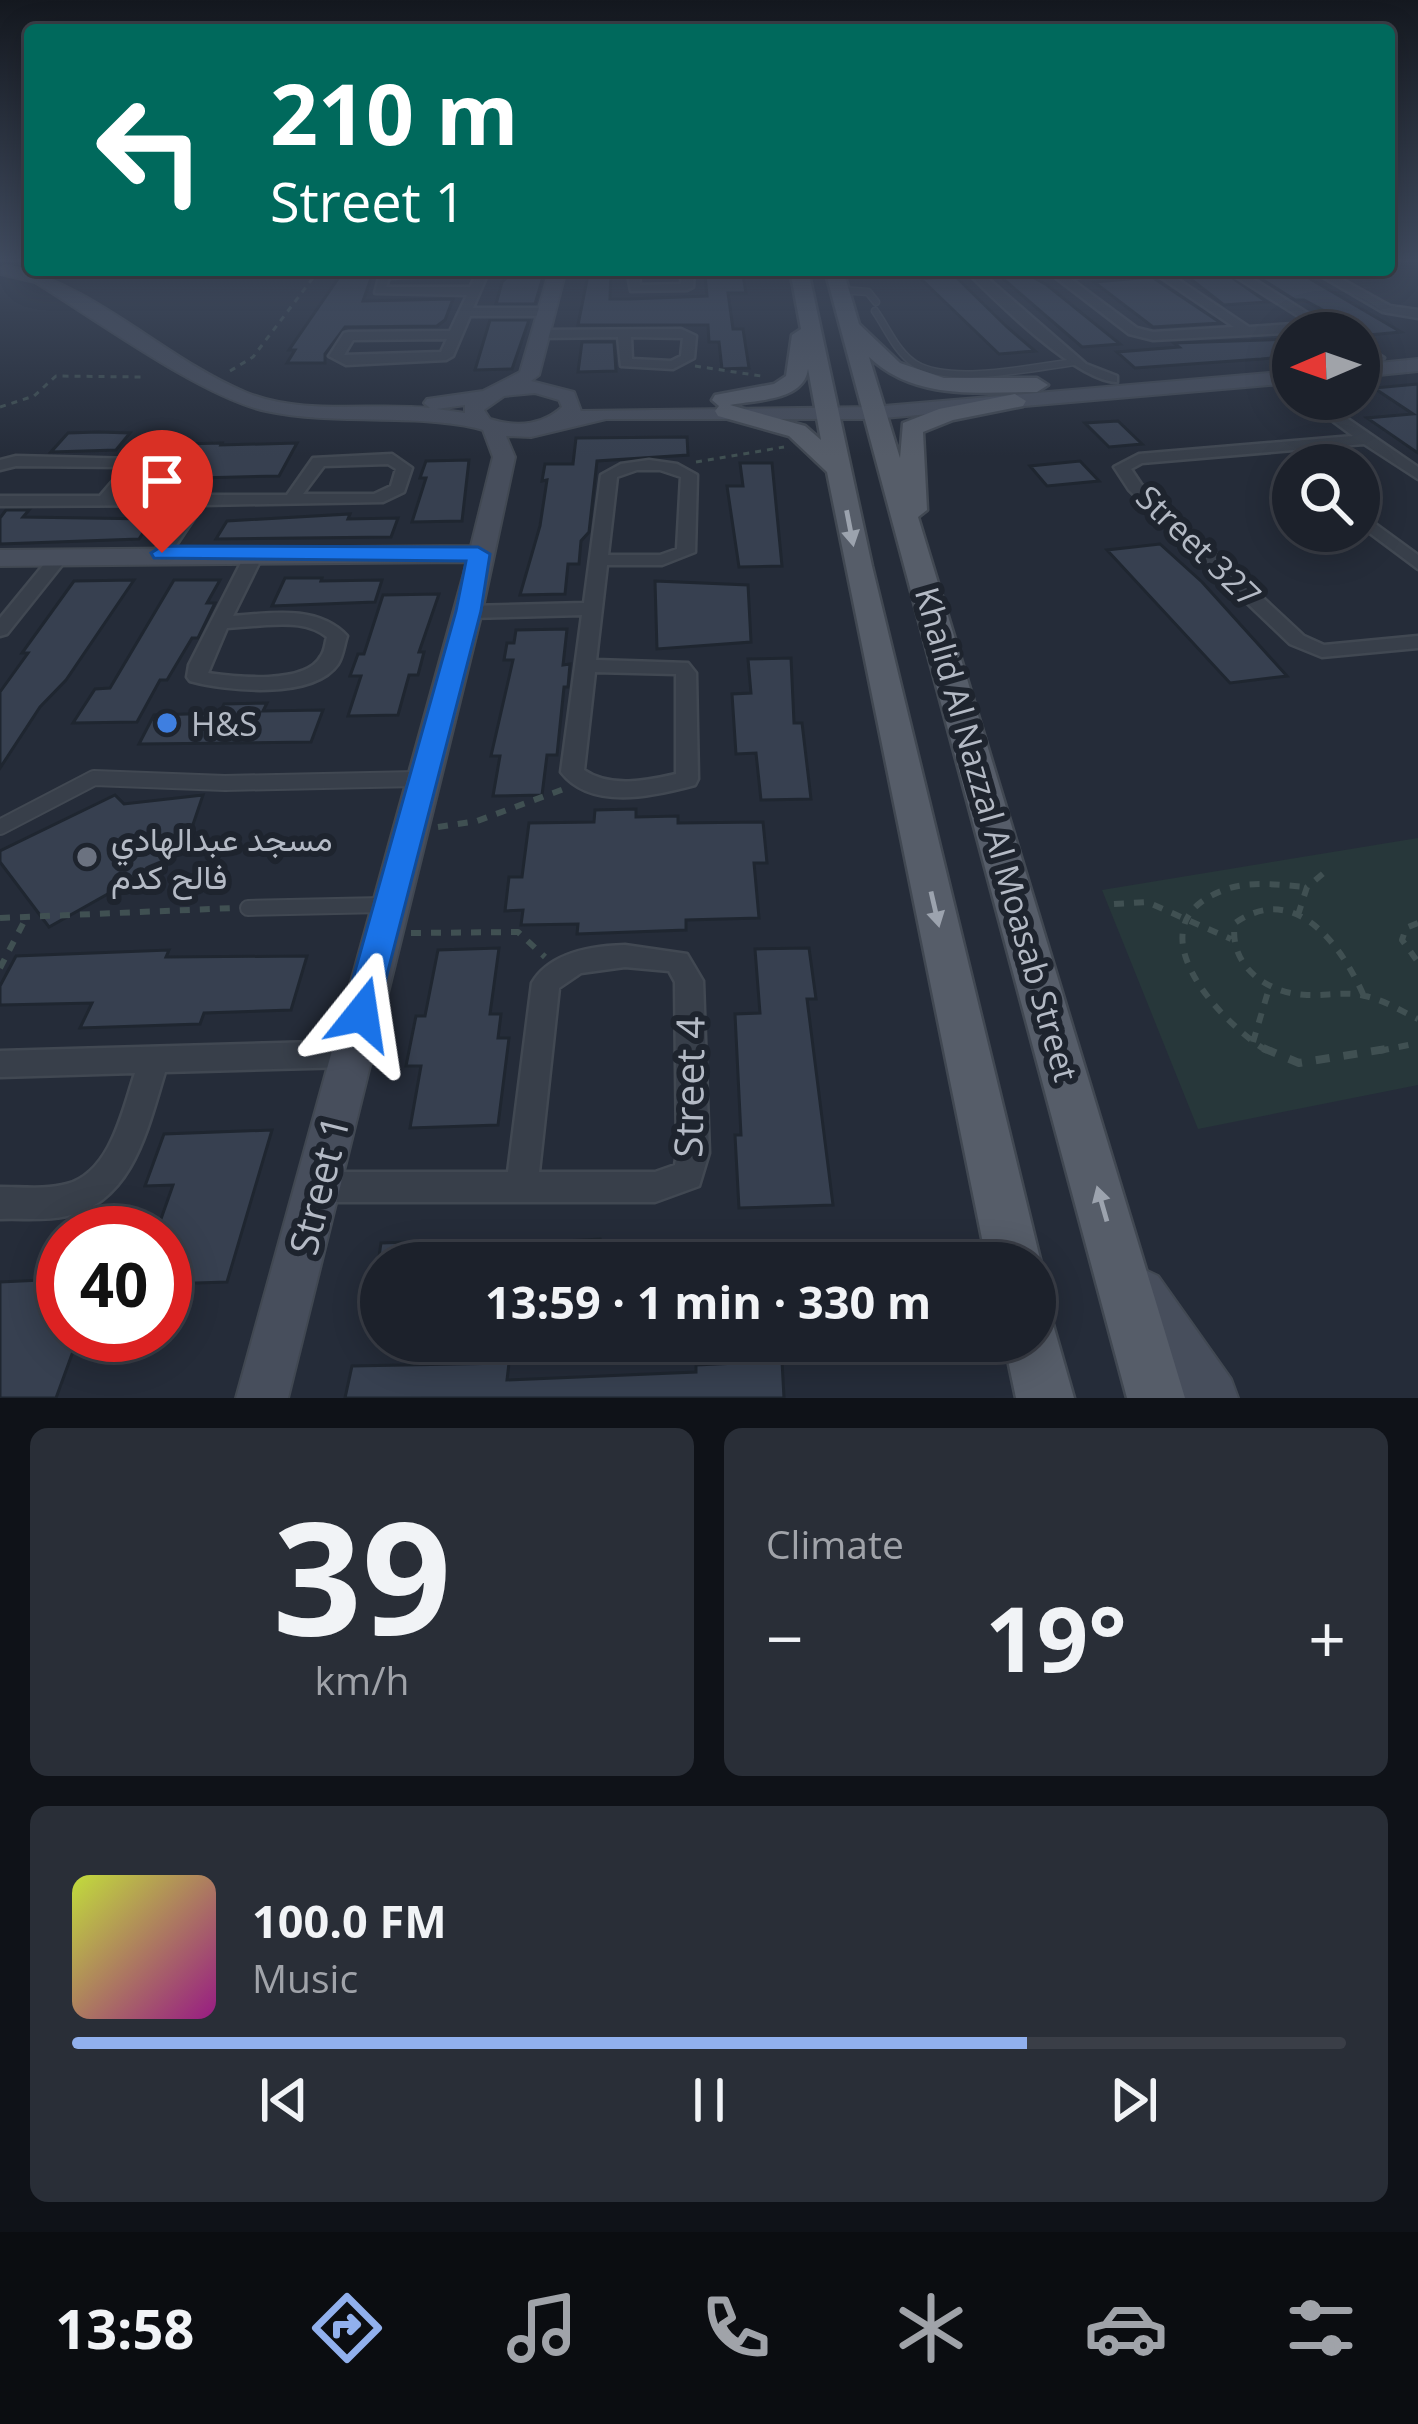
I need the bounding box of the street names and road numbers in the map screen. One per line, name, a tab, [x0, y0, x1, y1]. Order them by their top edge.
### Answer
street label: Street 327	[1127, 475, 1271, 617]
street label: Khalid Al Nazzal Al Moasab Street	[905, 582, 1089, 1086]
street label: Street 4	[660, 1016, 716, 1158]
street label: Street 1	[275, 1110, 361, 1260]

